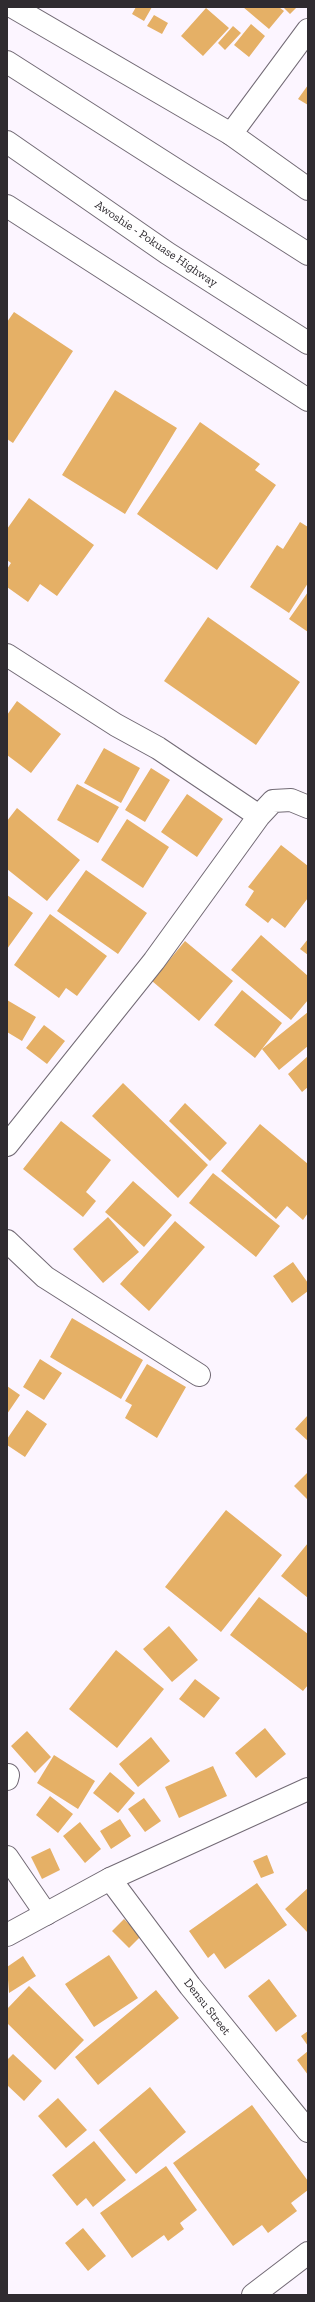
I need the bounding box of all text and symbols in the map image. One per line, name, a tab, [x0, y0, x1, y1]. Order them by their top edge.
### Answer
street label: Awoshie - Pokuase Highway	[92, 198, 220, 290]
street label: Densu Street	[181, 1976, 233, 2038]

